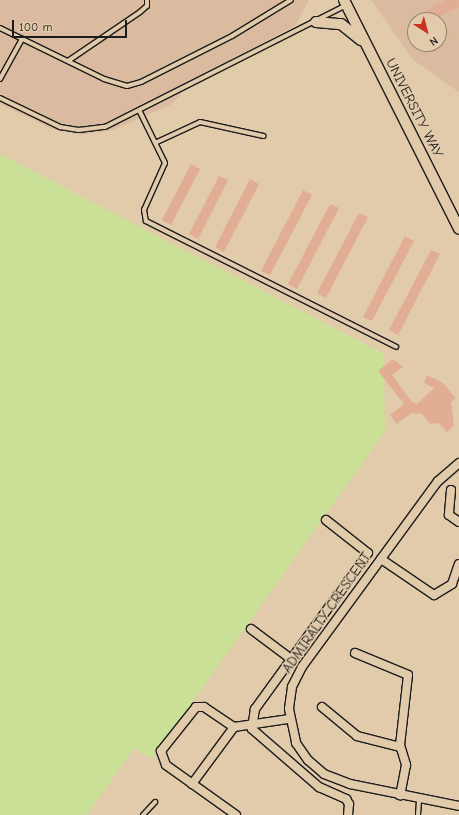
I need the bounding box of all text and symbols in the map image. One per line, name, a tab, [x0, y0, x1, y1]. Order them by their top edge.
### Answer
scale bar	[14, 12, 129, 38]
north arrow	[407, 12, 447, 52]
text: 100 m	[19, 20, 52, 34]
text: N	[427, 34, 440, 49]
street label: UNIVERSITY WAY	[382, 56, 446, 160]
street label: ADMIRALTY CRESCENT	[279, 549, 375, 677]

